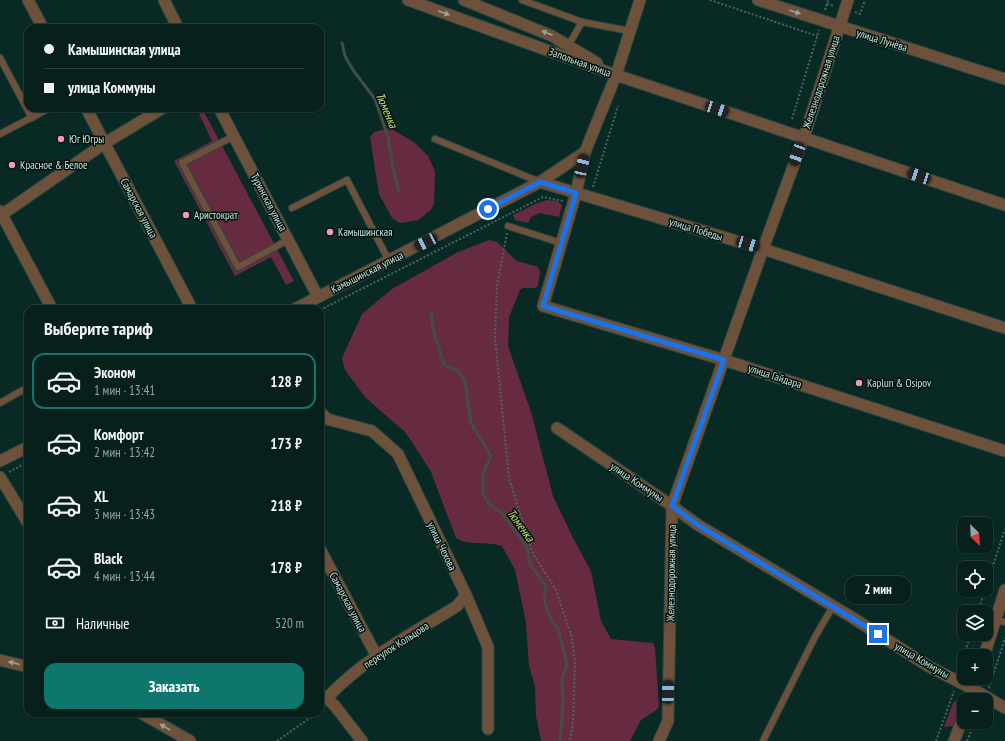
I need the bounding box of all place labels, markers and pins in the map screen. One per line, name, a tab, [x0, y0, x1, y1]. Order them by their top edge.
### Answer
place label: Юг Югры	[69, 132, 104, 146]
marker: Юг Югры	[56, 134, 66, 144]
place label: Красное & Белое	[20, 158, 88, 172]
marker: Красное & Белое	[7, 160, 17, 170]
place label: Аристократ	[194, 208, 238, 222]
marker: Аристократ	[181, 210, 191, 220]
place label: Камышинская	[338, 225, 392, 239]
marker: Камышинская	[325, 227, 335, 237]
place label: Kaplun & Osipov	[867, 376, 932, 390]
marker: Kaplun & Osipov	[854, 378, 864, 388]

